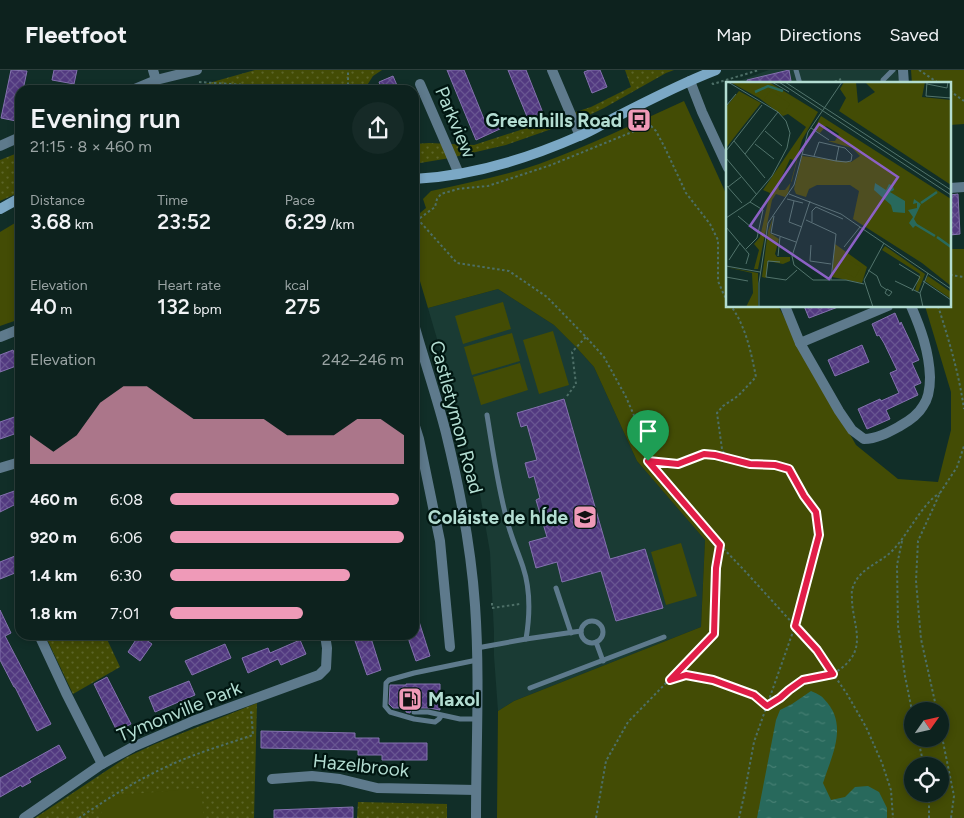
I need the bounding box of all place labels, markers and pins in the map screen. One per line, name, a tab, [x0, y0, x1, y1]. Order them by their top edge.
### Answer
bus stop icon: Greenhills Road	[626, 107, 652, 133]
place label: Greenhills Road	[486, 109, 622, 132]
pin	[627, 410, 669, 461]
school or university icon: Coláiste de hÍde	[572, 504, 598, 530]
place label: Coláiste de hÍde	[428, 506, 568, 529]
fuel station icon: Maxol	[397, 686, 423, 712]
place label: Maxol	[428, 688, 480, 711]

